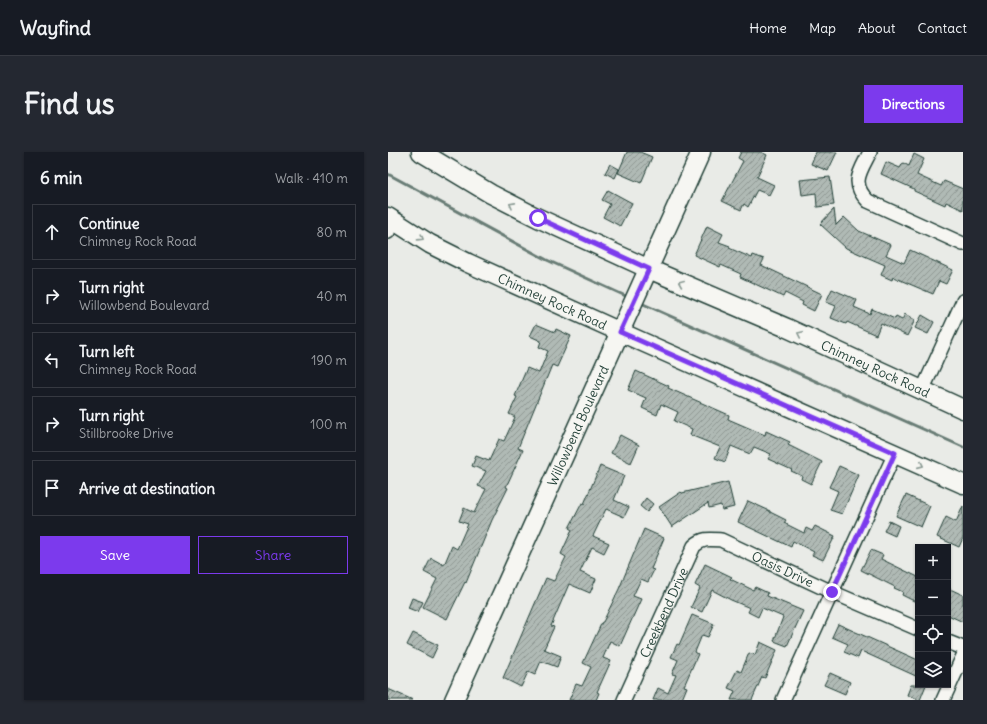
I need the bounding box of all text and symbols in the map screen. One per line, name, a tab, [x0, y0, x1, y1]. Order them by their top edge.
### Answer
text: Wayfind	[20, 16, 91, 40]
text: Home	[749, 19, 787, 37]
text: Map	[809, 19, 836, 37]
text: About	[858, 19, 896, 37]
text: Contact	[918, 19, 967, 37]
button: Directions	[864, 85, 963, 123]
text: Find us	[24, 86, 115, 122]
text: 6 min	[40, 167, 82, 189]
text: Walk · 410 m	[275, 170, 348, 187]
one-way arrow	[509, 202, 516, 210]
route start	[529, 209, 547, 227]
text: Continue	[79, 214, 140, 233]
icon: ahead	[41, 221, 63, 243]
text: 80 m	[316, 224, 347, 241]
text: Chimney Rock Road	[79, 233, 197, 250]
one-way arrow	[417, 233, 424, 240]
street label: Chimney Rock Road	[495, 270, 610, 334]
text: Turn right	[79, 278, 144, 297]
one-way arrow	[678, 280, 685, 288]
icon: right	[41, 285, 63, 307]
text: 40 m	[316, 288, 347, 305]
text: Willowbend Boulevard	[79, 297, 209, 314]
one-way arrow	[797, 331, 805, 339]
street label: Chimney Rock Road	[818, 337, 933, 402]
text: Turn left	[79, 342, 134, 361]
icon: left	[41, 349, 63, 371]
text: 190 m	[311, 352, 347, 369]
text: Chimney Rock Road	[79, 361, 197, 378]
street label: Willowbend Boulevard	[544, 362, 613, 489]
text: Turn right	[79, 406, 144, 425]
icon: right	[41, 413, 63, 435]
text: 100 m	[310, 416, 347, 433]
text: Stillbrooke Drive	[79, 425, 173, 442]
one-way arrow	[918, 461, 925, 469]
icon: arrive	[41, 477, 63, 499]
text: Arrive at destination	[79, 479, 215, 498]
button: Save	[40, 536, 190, 574]
button: Share	[198, 536, 348, 574]
map controls	[915, 544, 951, 688]
button: +	[915, 544, 951, 580]
street label: Oasis Drive	[749, 548, 816, 591]
street label: Creekbend Drive	[636, 565, 692, 661]
button: −	[915, 580, 951, 616]
route end	[823, 583, 841, 601]
button: locate	[915, 616, 951, 652]
button: layers	[915, 652, 951, 688]

